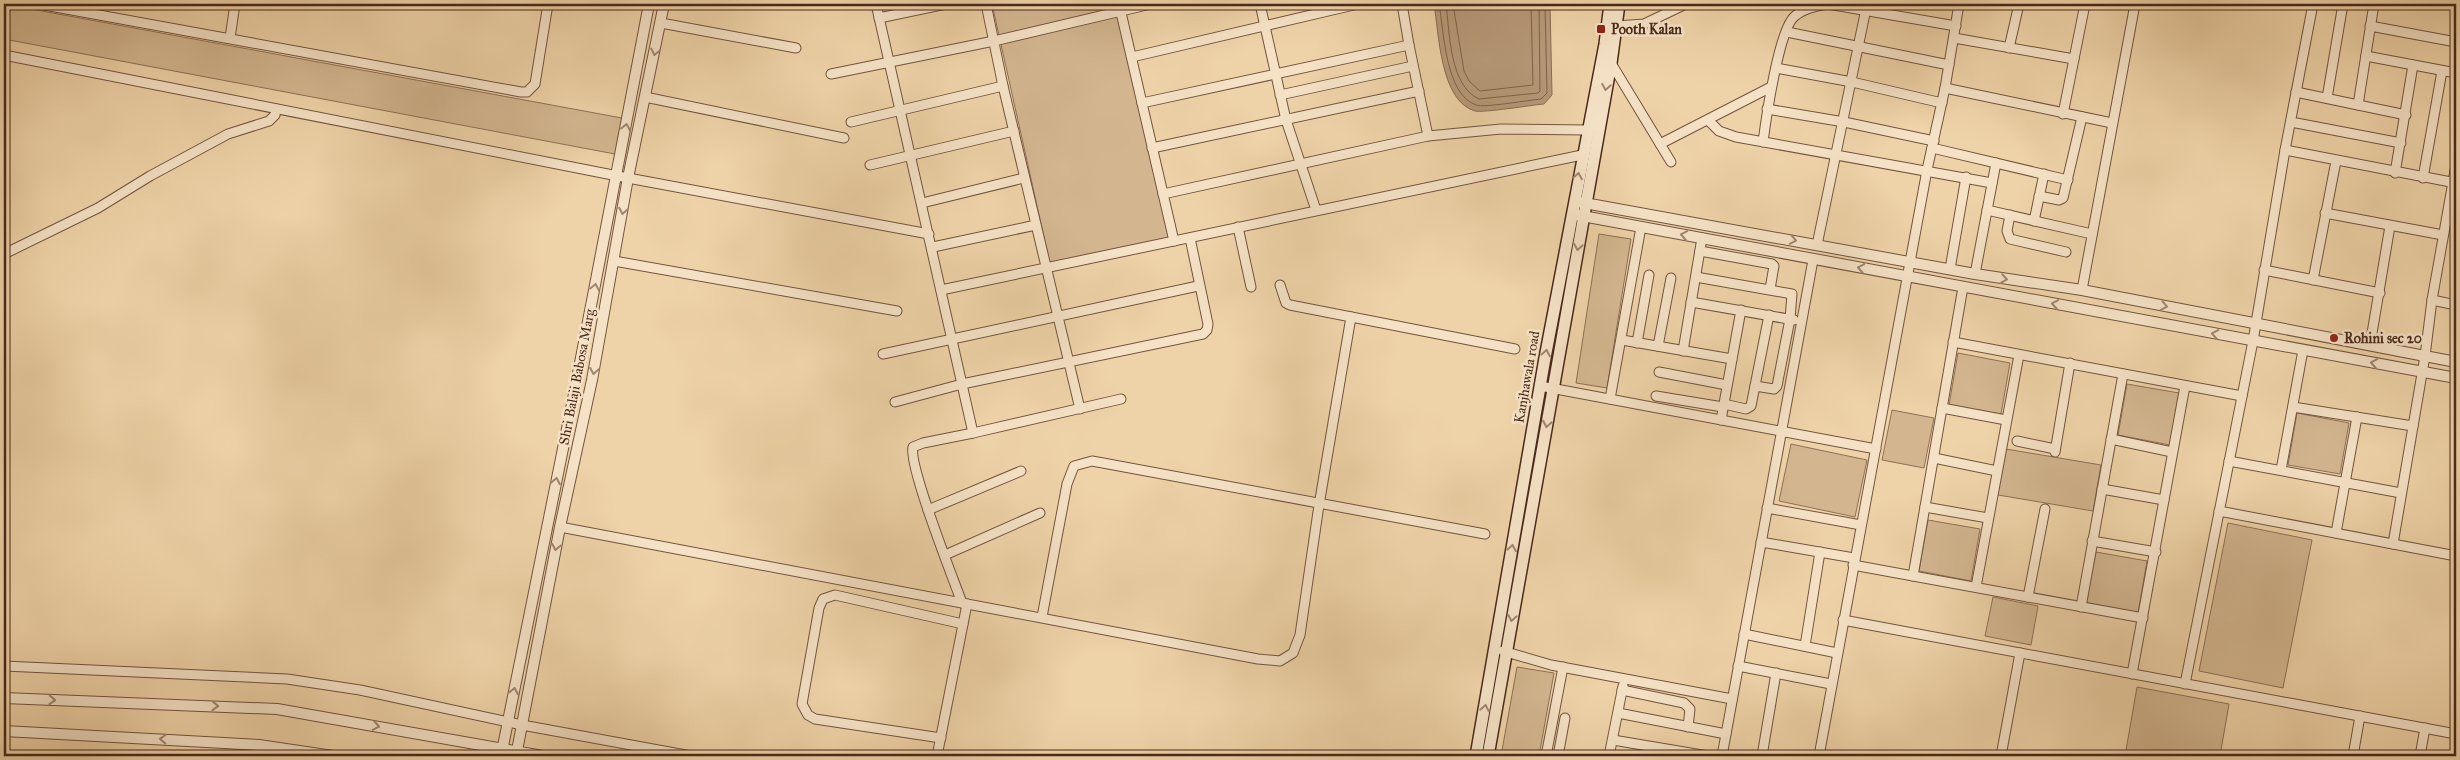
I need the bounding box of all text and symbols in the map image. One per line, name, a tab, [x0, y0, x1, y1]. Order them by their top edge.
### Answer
place label: Pooth Kalan	[1611, 21, 1682, 38]
marker: Pooth Kalan	[1595, 23, 1607, 35]
one-way arrow	[650, 47, 661, 56]
one-way arrow	[1602, 82, 1612, 91]
one-way arrow	[620, 123, 630, 132]
one-way arrow	[1573, 172, 1583, 181]
one-way arrow	[618, 206, 628, 215]
one-way arrow	[1680, 230, 1689, 240]
one-way arrow	[1788, 234, 1797, 245]
one-way arrow	[1574, 242, 1584, 251]
one-way arrow	[1857, 264, 1865, 274]
one-way arrow	[2000, 273, 2008, 283]
one-way arrow	[589, 282, 599, 291]
one-way arrow	[2050, 300, 2059, 310]
one-way arrow	[2160, 300, 2169, 311]
street label: Shri Balaji Babosa Marg	[555, 307, 599, 447]
street label: Kanjhawala road	[1511, 329, 1543, 425]
one-way arrow	[2210, 329, 2219, 339]
place label: Rohini sec 20	[2344, 330, 2422, 347]
marker: Rohini sec 20	[2328, 332, 2340, 344]
one-way arrow	[1540, 349, 1550, 358]
one-way arrow	[2370, 359, 2379, 369]
one-way arrow	[589, 366, 600, 375]
one-way arrow	[1542, 419, 1552, 428]
one-way arrow	[551, 476, 561, 485]
one-way arrow	[552, 542, 562, 551]
one-way arrow	[1507, 544, 1517, 552]
one-way arrow	[1508, 614, 1518, 623]
one-way arrow	[508, 687, 518, 696]
one-way arrow	[49, 694, 57, 705]
one-way arrow	[211, 701, 219, 712]
one-way arrow	[1479, 704, 1489, 713]
one-way arrow	[371, 721, 380, 731]
one-way arrow	[159, 734, 167, 745]

